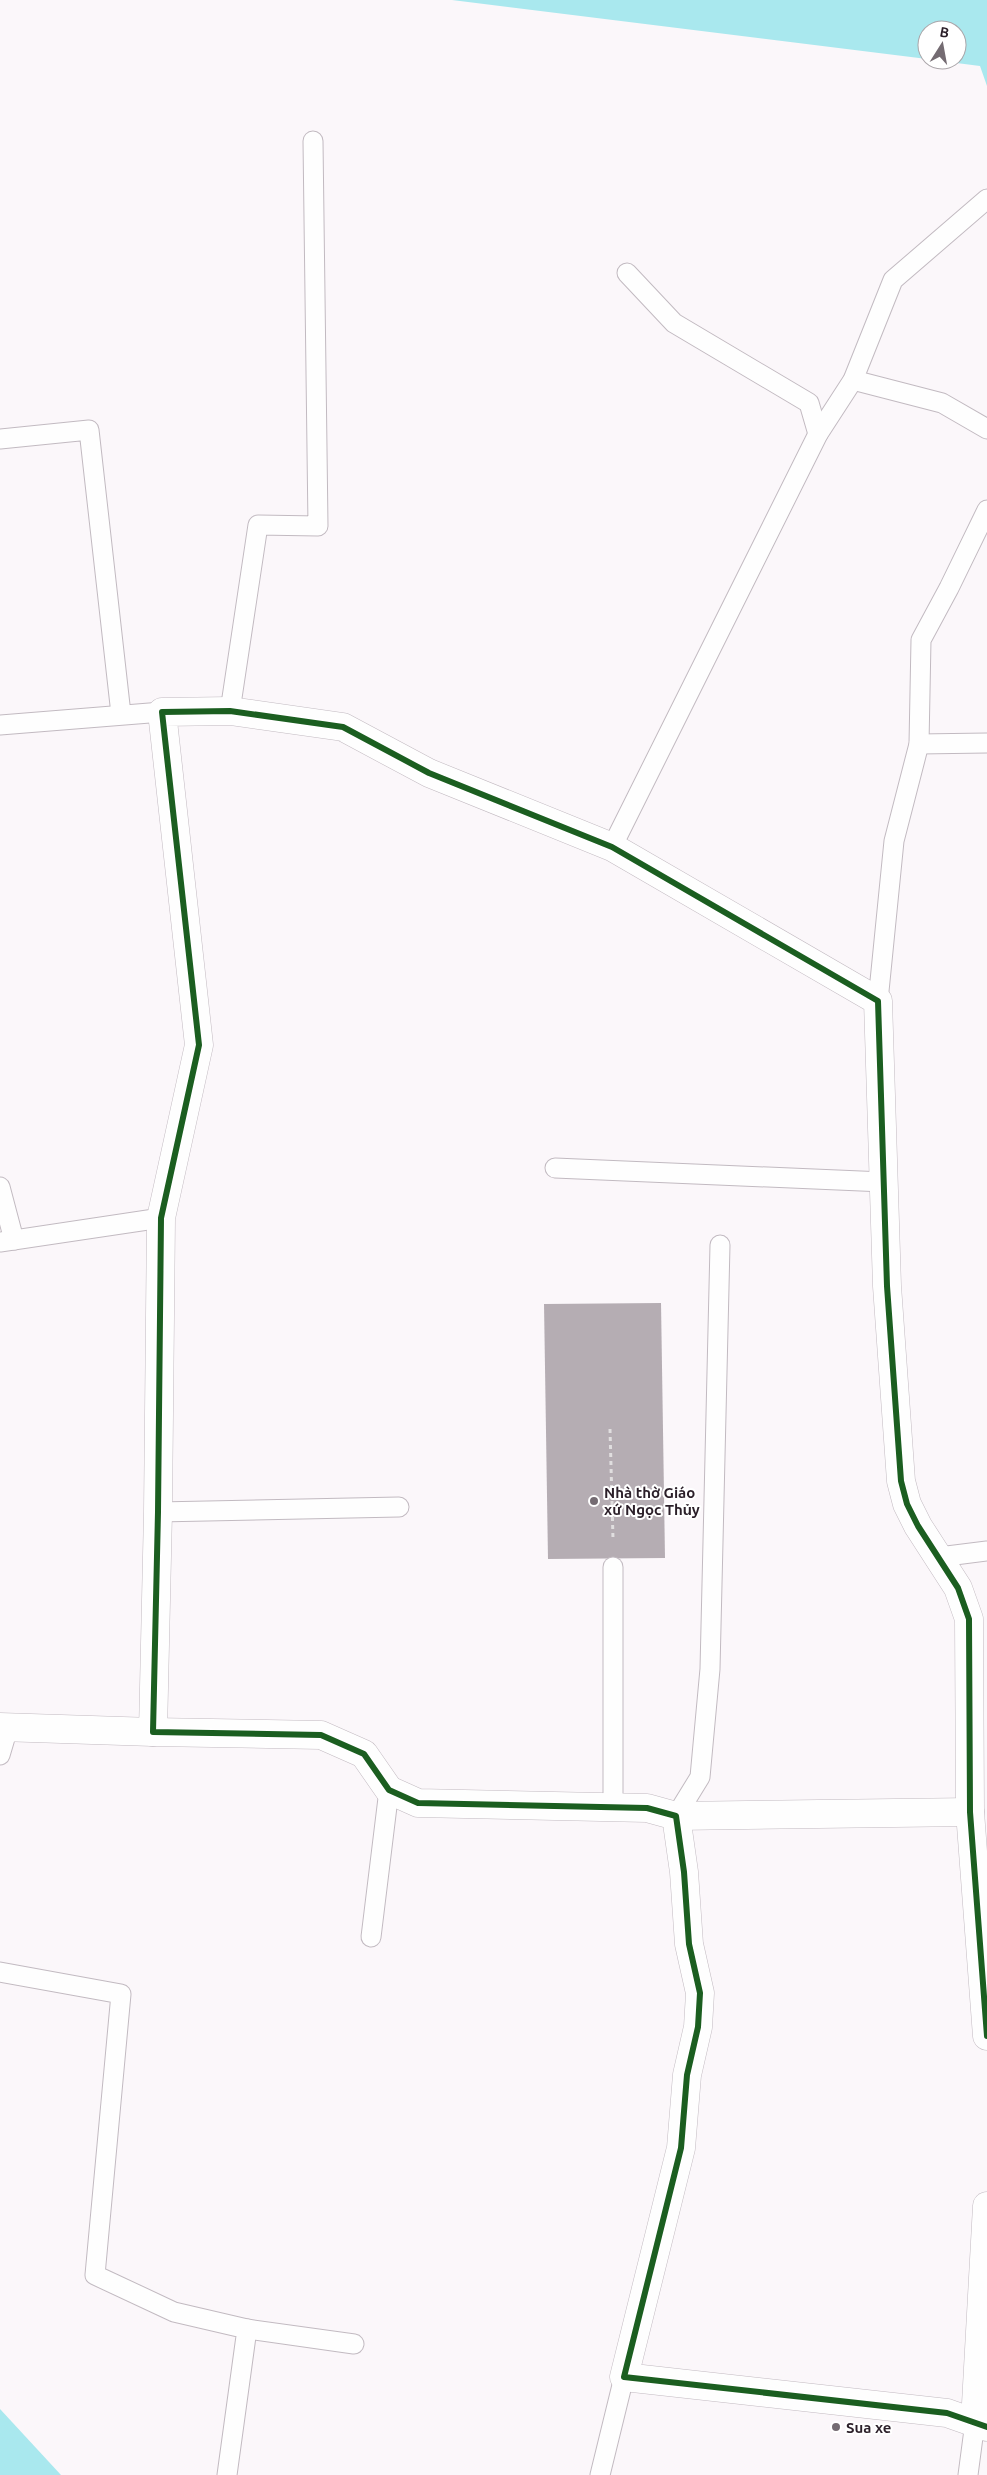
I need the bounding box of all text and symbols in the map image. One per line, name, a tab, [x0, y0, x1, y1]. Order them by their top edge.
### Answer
north arrow	[917, 20, 967, 70]
text: B	[938, 23, 951, 41]
place label: Nhà thờ Giáo xứ Ngọc Thủy	[604, 1484, 700, 1518]
marker: Nhà thờ Giáo xứ Ngọc Thủy	[588, 1495, 600, 1507]
place label: Sua xe	[846, 2419, 891, 2436]
marker: Sua xe	[830, 2421, 842, 2433]

